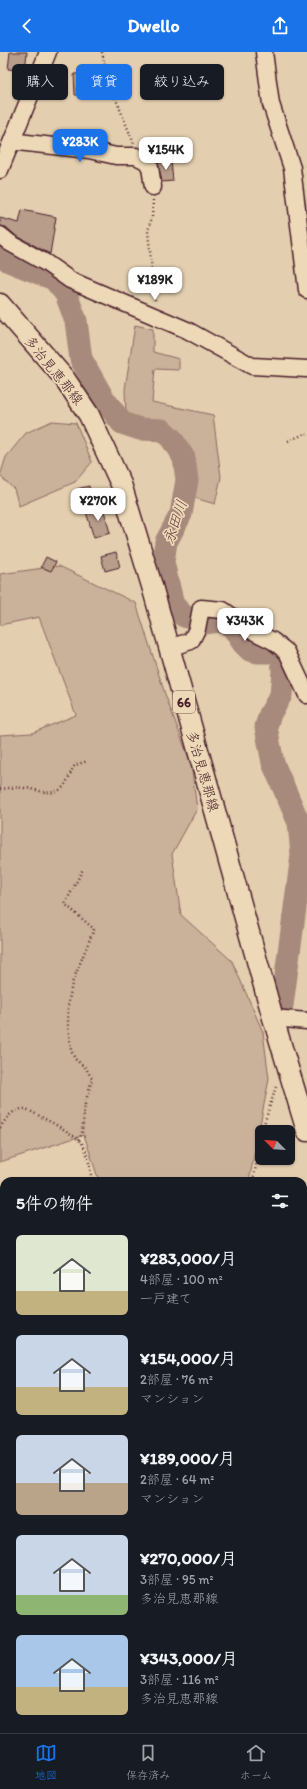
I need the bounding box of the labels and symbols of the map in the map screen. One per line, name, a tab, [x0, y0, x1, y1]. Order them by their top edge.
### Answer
pin: ¥283K	[52, 129, 108, 163]
pin: ¥154K	[138, 137, 194, 171]
pin: ¥189K	[127, 267, 183, 301]
street label: 多治見恵那線	[21, 332, 87, 408]
pin: ¥270K	[70, 488, 126, 522]
water label: 永田川	[159, 498, 191, 546]
pin: ¥343K	[217, 608, 273, 642]
road number: 66	[173, 691, 195, 713]
street label: 多治見恵那線	[183, 728, 222, 814]
north arrow	[255, 1125, 295, 1165]

